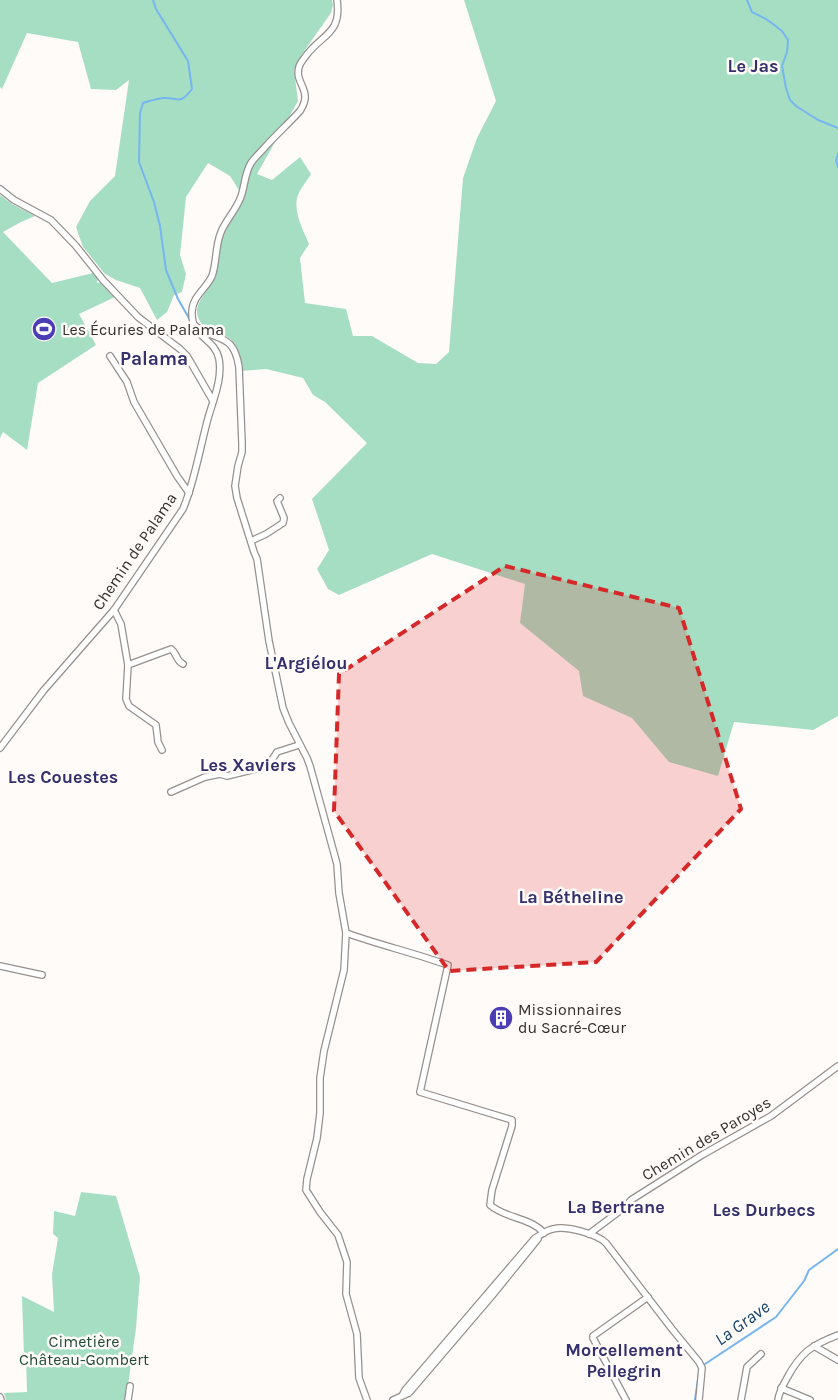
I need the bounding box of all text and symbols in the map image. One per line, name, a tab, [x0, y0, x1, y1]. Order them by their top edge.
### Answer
district label: Le Jas	[728, 55, 779, 77]
sports icon: Les Écuries de Palama	[31, 316, 57, 342]
place label: Les Écuries de Palama	[62, 320, 224, 339]
district label: Palama	[120, 348, 188, 370]
street label: Chemin de Palama	[88, 489, 181, 613]
district label: L'Argiélou	[264, 652, 348, 674]
district label: Les Xaviers	[200, 754, 296, 776]
district label: Les Couestes	[8, 766, 118, 788]
district label: La Bétheline	[518, 886, 624, 908]
place label: Missionnaires du Sacré-Cœur	[518, 1000, 626, 1037]
building icon: Missionnaires du Sacré-Cœur	[488, 1005, 514, 1031]
street label: Chemin des Paroyes	[638, 1092, 774, 1184]
district label: La Bertrane	[567, 1196, 665, 1218]
district label: Les Durbecs	[713, 1199, 815, 1221]
water label: La Grave	[710, 1296, 774, 1350]
park label: Cimetière Château-Gombert	[19, 1332, 149, 1369]
district label: Morcellement Pellegrin	[565, 1339, 683, 1382]

